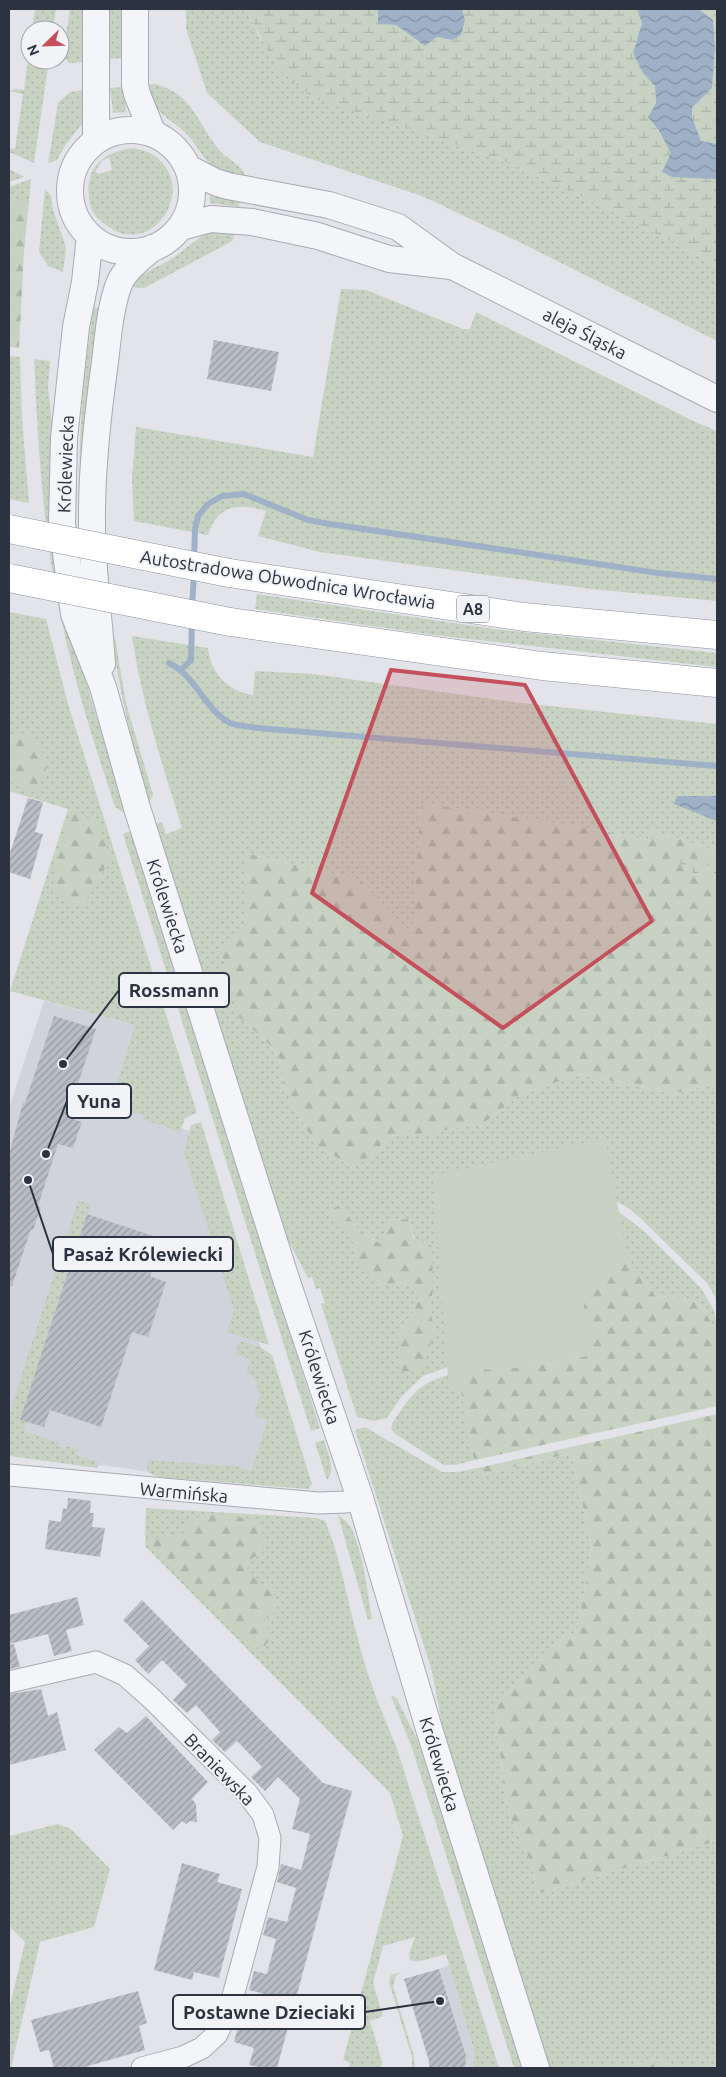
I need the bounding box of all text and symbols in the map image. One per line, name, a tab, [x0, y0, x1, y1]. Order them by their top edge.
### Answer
north arrow	[20, 20, 70, 70]
text: N	[24, 42, 42, 58]
street label: aleja Śląska	[540, 302, 631, 363]
street label: Królewiecka	[53, 415, 77, 513]
street label: Autostradowa Obwodnica Wrocławia	[139, 546, 437, 612]
road number: A8	[457, 596, 489, 622]
street label: Królewiecka	[143, 856, 193, 956]
callout: Rossmann	[119, 973, 229, 1007]
text: Rossmann	[129, 979, 219, 1001]
callout: Yuna	[67, 1084, 131, 1118]
text: Yuna	[77, 1090, 121, 1112]
callout: Pasaż Królewiecki	[53, 1237, 233, 1271]
text: Pasaż Królewiecki	[63, 1243, 223, 1265]
street label: Królewiecka	[295, 1327, 345, 1427]
street label: Warmińska	[139, 1478, 229, 1506]
street label: Królewiecka	[416, 1714, 464, 1814]
street label: Braniewska	[181, 1729, 259, 1809]
callout: Postawne Dzieciaki	[173, 1995, 365, 2029]
text: Postawne Dzieciaki	[183, 2001, 355, 2023]

